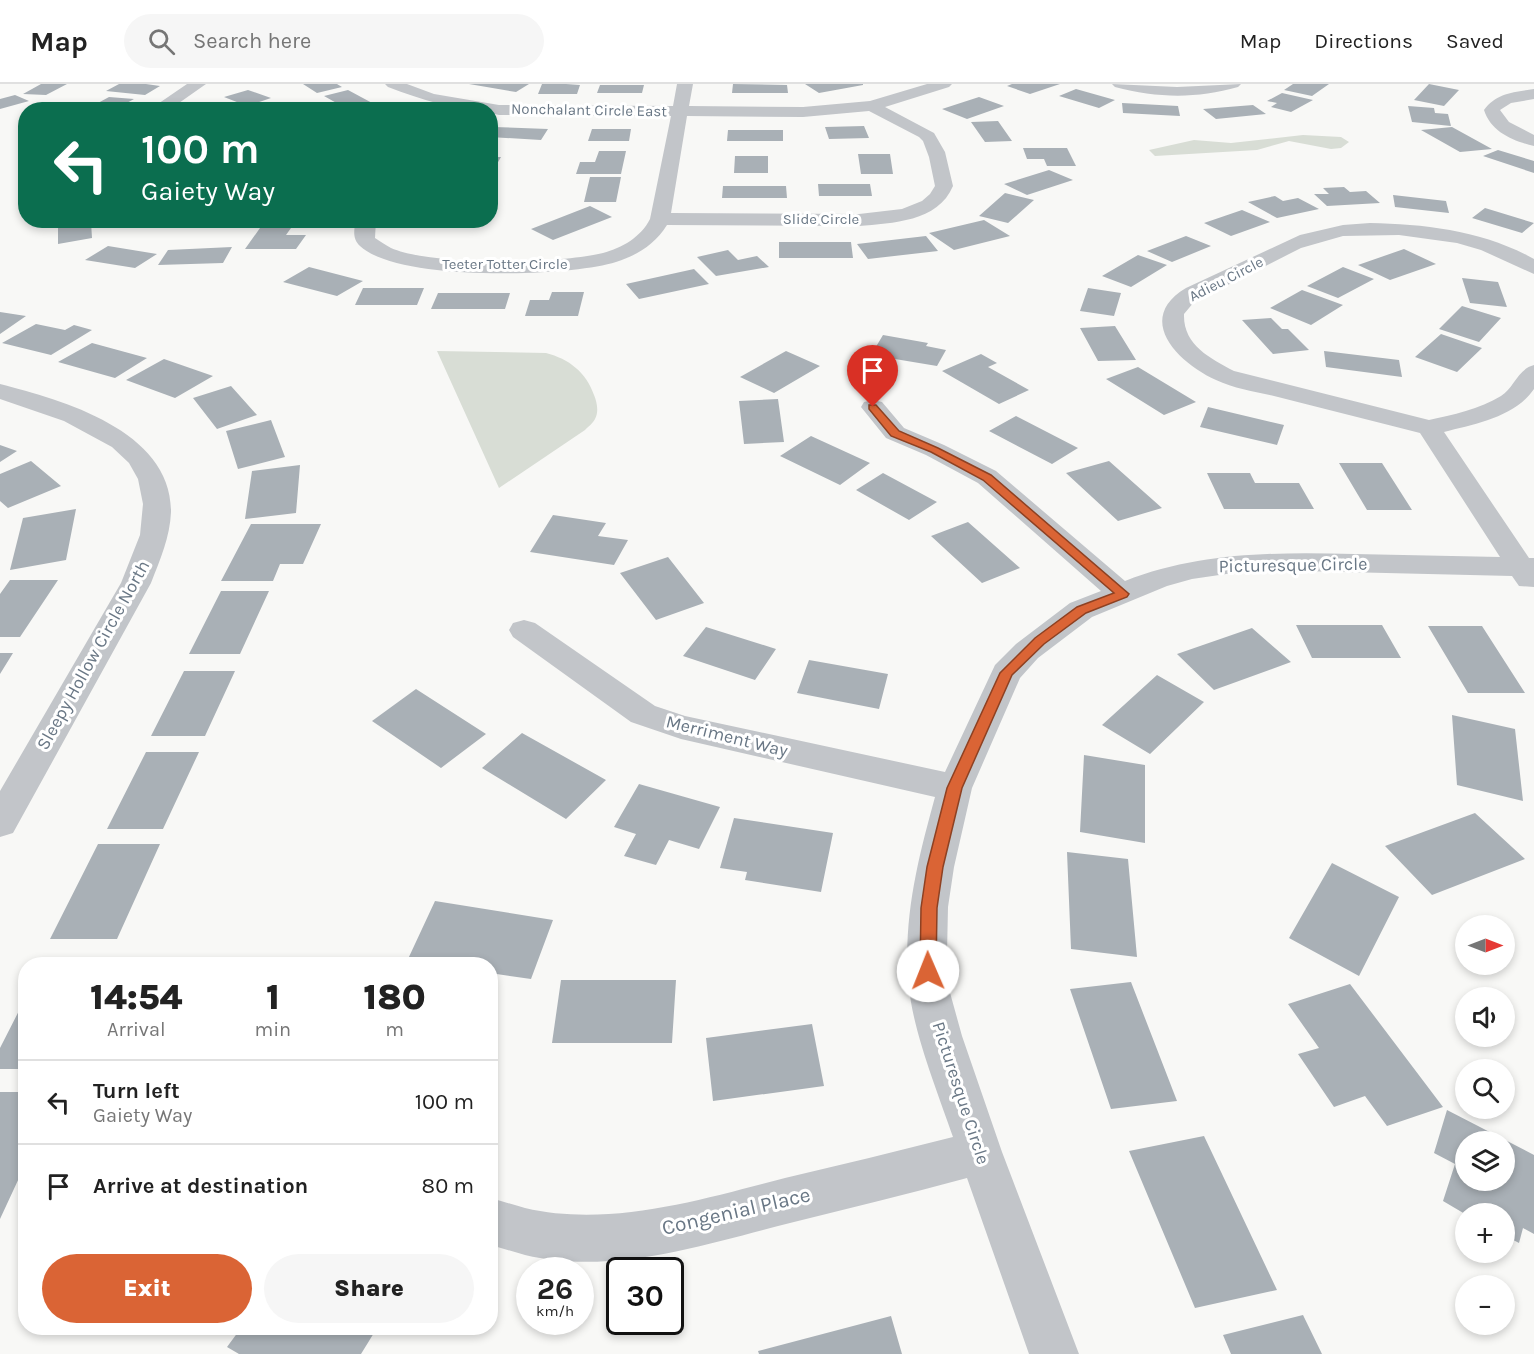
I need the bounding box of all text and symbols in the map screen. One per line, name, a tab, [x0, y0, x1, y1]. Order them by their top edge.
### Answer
search box	[124, 14, 544, 68]
text: Map	[30, 25, 88, 58]
icon: search	[145, 25, 178, 58]
text: Search here	[193, 28, 311, 54]
text: Map	[1240, 29, 1281, 53]
text: Directions	[1314, 29, 1413, 53]
text: Saved	[1446, 29, 1504, 53]
street label: Nonchalant Circle East	[511, 100, 667, 120]
text: 100 m	[141, 124, 260, 174]
icon: left	[42, 126, 120, 204]
text: Gaiety Way	[141, 175, 275, 207]
street label: Slide Circle	[783, 210, 859, 228]
street label: Adieu Circle	[1186, 253, 1266, 305]
street label: Teeter Totter Circle	[442, 255, 568, 273]
pin	[847, 345, 898, 407]
icon: arrive	[856, 354, 889, 387]
street label: Picturesque Circle	[1218, 553, 1368, 577]
street label: Sleepy Hollow Circle North	[32, 556, 154, 754]
street label: Merriment Way	[664, 710, 791, 762]
north arrow	[1455, 915, 1515, 975]
map controls	[1455, 915, 1515, 1335]
position arrow	[896, 939, 960, 1003]
text: 14:54	[90, 976, 182, 1018]
text: 1	[266, 976, 280, 1018]
text: 180	[363, 976, 426, 1018]
button: sound	[1455, 987, 1515, 1047]
text: Arrival	[107, 1018, 166, 1041]
text: min	[254, 1018, 291, 1041]
text: m	[385, 1018, 404, 1041]
street label: Picturesque Circle	[928, 1019, 994, 1167]
button: search	[1455, 1059, 1515, 1119]
text: Turn left	[93, 1078, 180, 1104]
icon: left	[42, 1086, 75, 1119]
text: 100 m	[415, 1089, 474, 1115]
text: Gaiety Way	[93, 1104, 192, 1127]
button: layers	[1455, 1131, 1515, 1191]
icon: arrive	[42, 1170, 75, 1203]
text: Arrive at destination	[93, 1173, 308, 1199]
text: 80 m	[422, 1173, 474, 1199]
street label: Congenial Place	[659, 1182, 813, 1240]
button: +	[1455, 1203, 1515, 1263]
button: Exit	[42, 1254, 252, 1323]
button: Share	[264, 1254, 474, 1323]
speed limit sign: 30	[606, 1257, 684, 1335]
text: 26	[537, 1271, 573, 1307]
button: −	[1455, 1275, 1515, 1335]
text: km/h	[536, 1302, 574, 1320]

